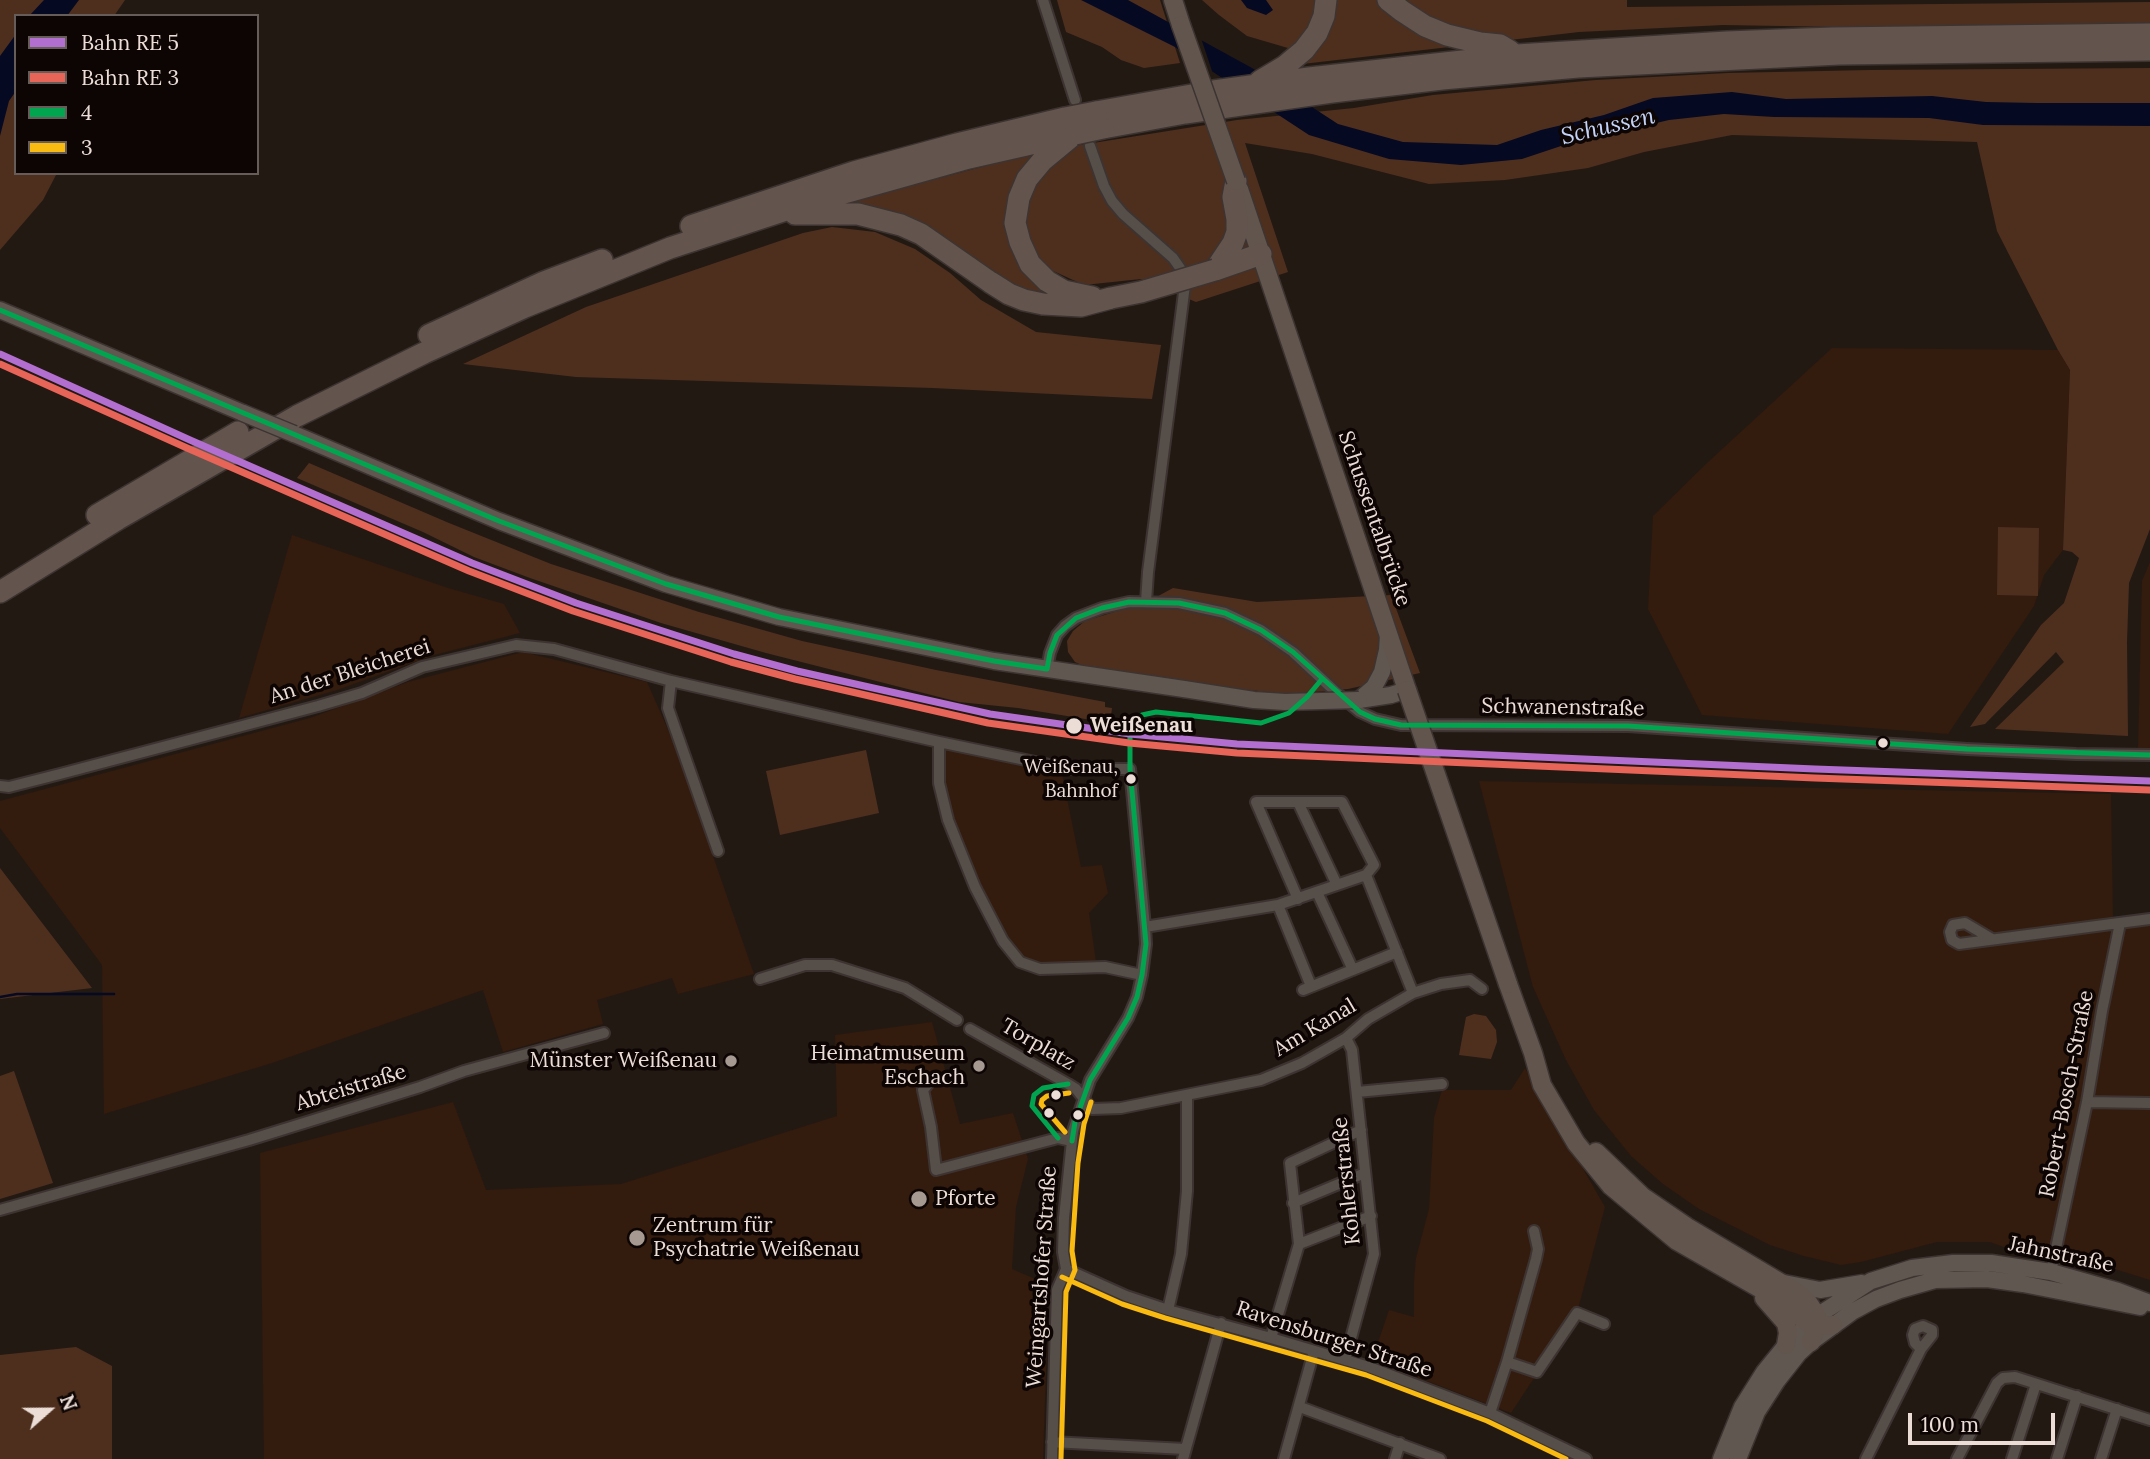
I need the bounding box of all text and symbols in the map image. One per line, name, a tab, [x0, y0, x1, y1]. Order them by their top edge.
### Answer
legend	[14, 14, 259, 175]
text: Bahn RE 5	[81, 29, 179, 56]
text: Bahn RE 3	[81, 64, 179, 91]
text: 4	[81, 99, 92, 126]
water label: Schussen	[1558, 103, 1658, 151]
text: 3	[81, 134, 93, 161]
street label: Schussentalbrücke	[1332, 428, 1416, 610]
street label: An der Bleicherei	[267, 634, 433, 710]
street label: Schwanenstraße	[1481, 694, 1645, 722]
place label: Weißenau	[1090, 713, 1193, 739]
marker: Weißenau	[1064, 716, 1084, 736]
unlabelled marker	[1876, 736, 1890, 750]
place label: Weißenau, Bahnhof	[1024, 757, 1118, 801]
marker: Weißenau, Bahnhof	[1124, 772, 1138, 786]
street label: Robert-Bosch-Straße	[2035, 988, 2099, 1200]
street label: Am Kanal	[1269, 994, 1361, 1062]
street label: Torplatz	[996, 1014, 1080, 1076]
place label: Heimatmuseum Eschach	[810, 1041, 965, 1091]
place label: Münster Weißenau	[530, 1048, 717, 1074]
marker: Münster Weißenau	[723, 1053, 739, 1069]
marker: Heimatmuseum Eschach	[971, 1058, 987, 1074]
street label: Abteistraße	[293, 1059, 409, 1117]
unlabelled marker	[1049, 1088, 1063, 1102]
unlabelled marker	[1042, 1106, 1056, 1120]
unlabelled marker	[1071, 1108, 1085, 1122]
street label: Kohlerstraße	[1328, 1116, 1366, 1246]
street label: Weingartshofer Straße	[1022, 1165, 1062, 1389]
place label: Pforte	[935, 1186, 996, 1212]
marker: Pforte	[909, 1189, 929, 1209]
place label: Zentrum für Psychatrie Weißenau	[653, 1213, 860, 1263]
marker: Zentrum für Psychatrie Weißenau	[627, 1228, 647, 1248]
street label: Jahnstraße	[2006, 1232, 2116, 1278]
street label: Ravensburger Straße	[1233, 1296, 1435, 1384]
north arrow	[14, 1375, 84, 1445]
text: N	[55, 1391, 82, 1414]
scale bar	[1912, 1400, 2059, 1444]
text: 100 m	[1921, 1411, 1979, 1438]

